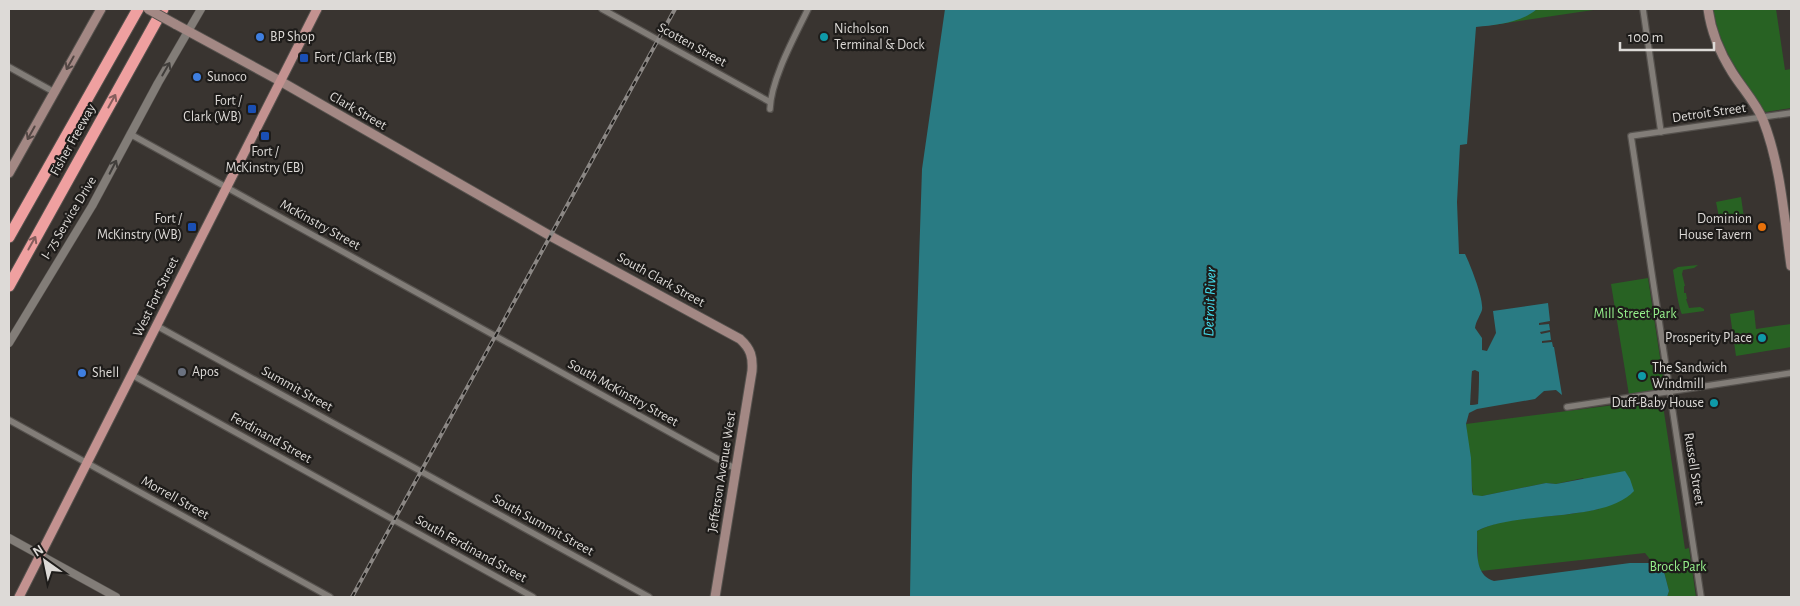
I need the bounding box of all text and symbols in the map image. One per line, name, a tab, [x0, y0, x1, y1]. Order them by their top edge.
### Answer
street label: Scotten Street	[655, 20, 729, 70]
scale bar	[1620, 20, 1714, 52]
place label: Nicholson Terminal & Dock	[834, 22, 925, 52]
place label: BP Shop	[270, 30, 315, 44]
text: 100 m	[1628, 30, 1663, 45]
marker: BP Shop	[254, 31, 266, 43]
marker: Nicholson Terminal & Dock	[818, 31, 830, 43]
place label: Fort / Clark (EB)	[314, 51, 397, 65]
marker: Fort / Clark (EB)	[298, 52, 310, 64]
one-way arrow	[64, 56, 74, 70]
one-way arrow	[161, 62, 171, 77]
place label: Sunoco	[207, 70, 247, 84]
marker: Sunoco	[191, 71, 203, 83]
street label: Clark Street	[327, 89, 389, 133]
place label: Fort / Clark (WB)	[183, 94, 243, 124]
one-way arrow	[107, 95, 117, 109]
street label: Detroit Street	[1671, 101, 1747, 125]
street label: Fisher Freeway	[48, 102, 98, 178]
marker: Fort / Clark (WB)	[246, 103, 258, 115]
one-way arrow	[26, 125, 36, 140]
marker: Fort / McKinstry (EB)	[259, 130, 271, 142]
place label: Fort / McKinstry (EB)	[225, 145, 305, 175]
one-way arrow	[109, 160, 118, 175]
street label: I- 75 Service Drive	[39, 174, 99, 262]
street label: McKinstry Street	[277, 197, 363, 253]
place label: Fort / McKinstry (WB)	[97, 212, 183, 242]
place label: Dominion House Tavern	[1679, 212, 1752, 242]
marker: Fort / McKinstry (WB)	[186, 221, 198, 233]
marker: Dominion House Tavern	[1756, 221, 1768, 233]
one-way arrow	[28, 237, 38, 251]
street label: South Clark Street	[615, 250, 708, 310]
street label: West Fort Street	[131, 254, 182, 339]
water label: Detroit River	[1201, 266, 1219, 337]
park label: Mill Street Park	[1593, 307, 1677, 321]
place label: Prosperity Place	[1665, 331, 1752, 345]
marker: Prosperity Place	[1756, 332, 1768, 344]
street label: South McKinstry Street	[565, 357, 681, 429]
place label: The Sandwich Windmill	[1652, 361, 1727, 391]
street label: Summit Street	[259, 364, 335, 415]
place label: Apos	[192, 365, 219, 379]
place label: Shell	[92, 366, 119, 380]
marker: Apos	[176, 366, 188, 378]
marker: Shell	[76, 367, 88, 379]
marker: The Sandwich Windmill	[1636, 370, 1648, 382]
place label: Duff-Baby House	[1611, 396, 1704, 410]
marker: Duff-Baby House	[1708, 397, 1720, 409]
street label: Ferdinand Street	[228, 410, 314, 466]
street label: Jefferson Avenue West	[706, 410, 739, 533]
street label: Russell Street	[1681, 432, 1707, 507]
street label: Morrell Street	[139, 474, 212, 523]
street label: South Summit Street	[490, 491, 596, 559]
street label: South Ferdinand Street	[413, 513, 529, 586]
north arrow	[20, 536, 70, 586]
text: N	[31, 542, 46, 559]
park label: Brock Park	[1649, 560, 1707, 574]

